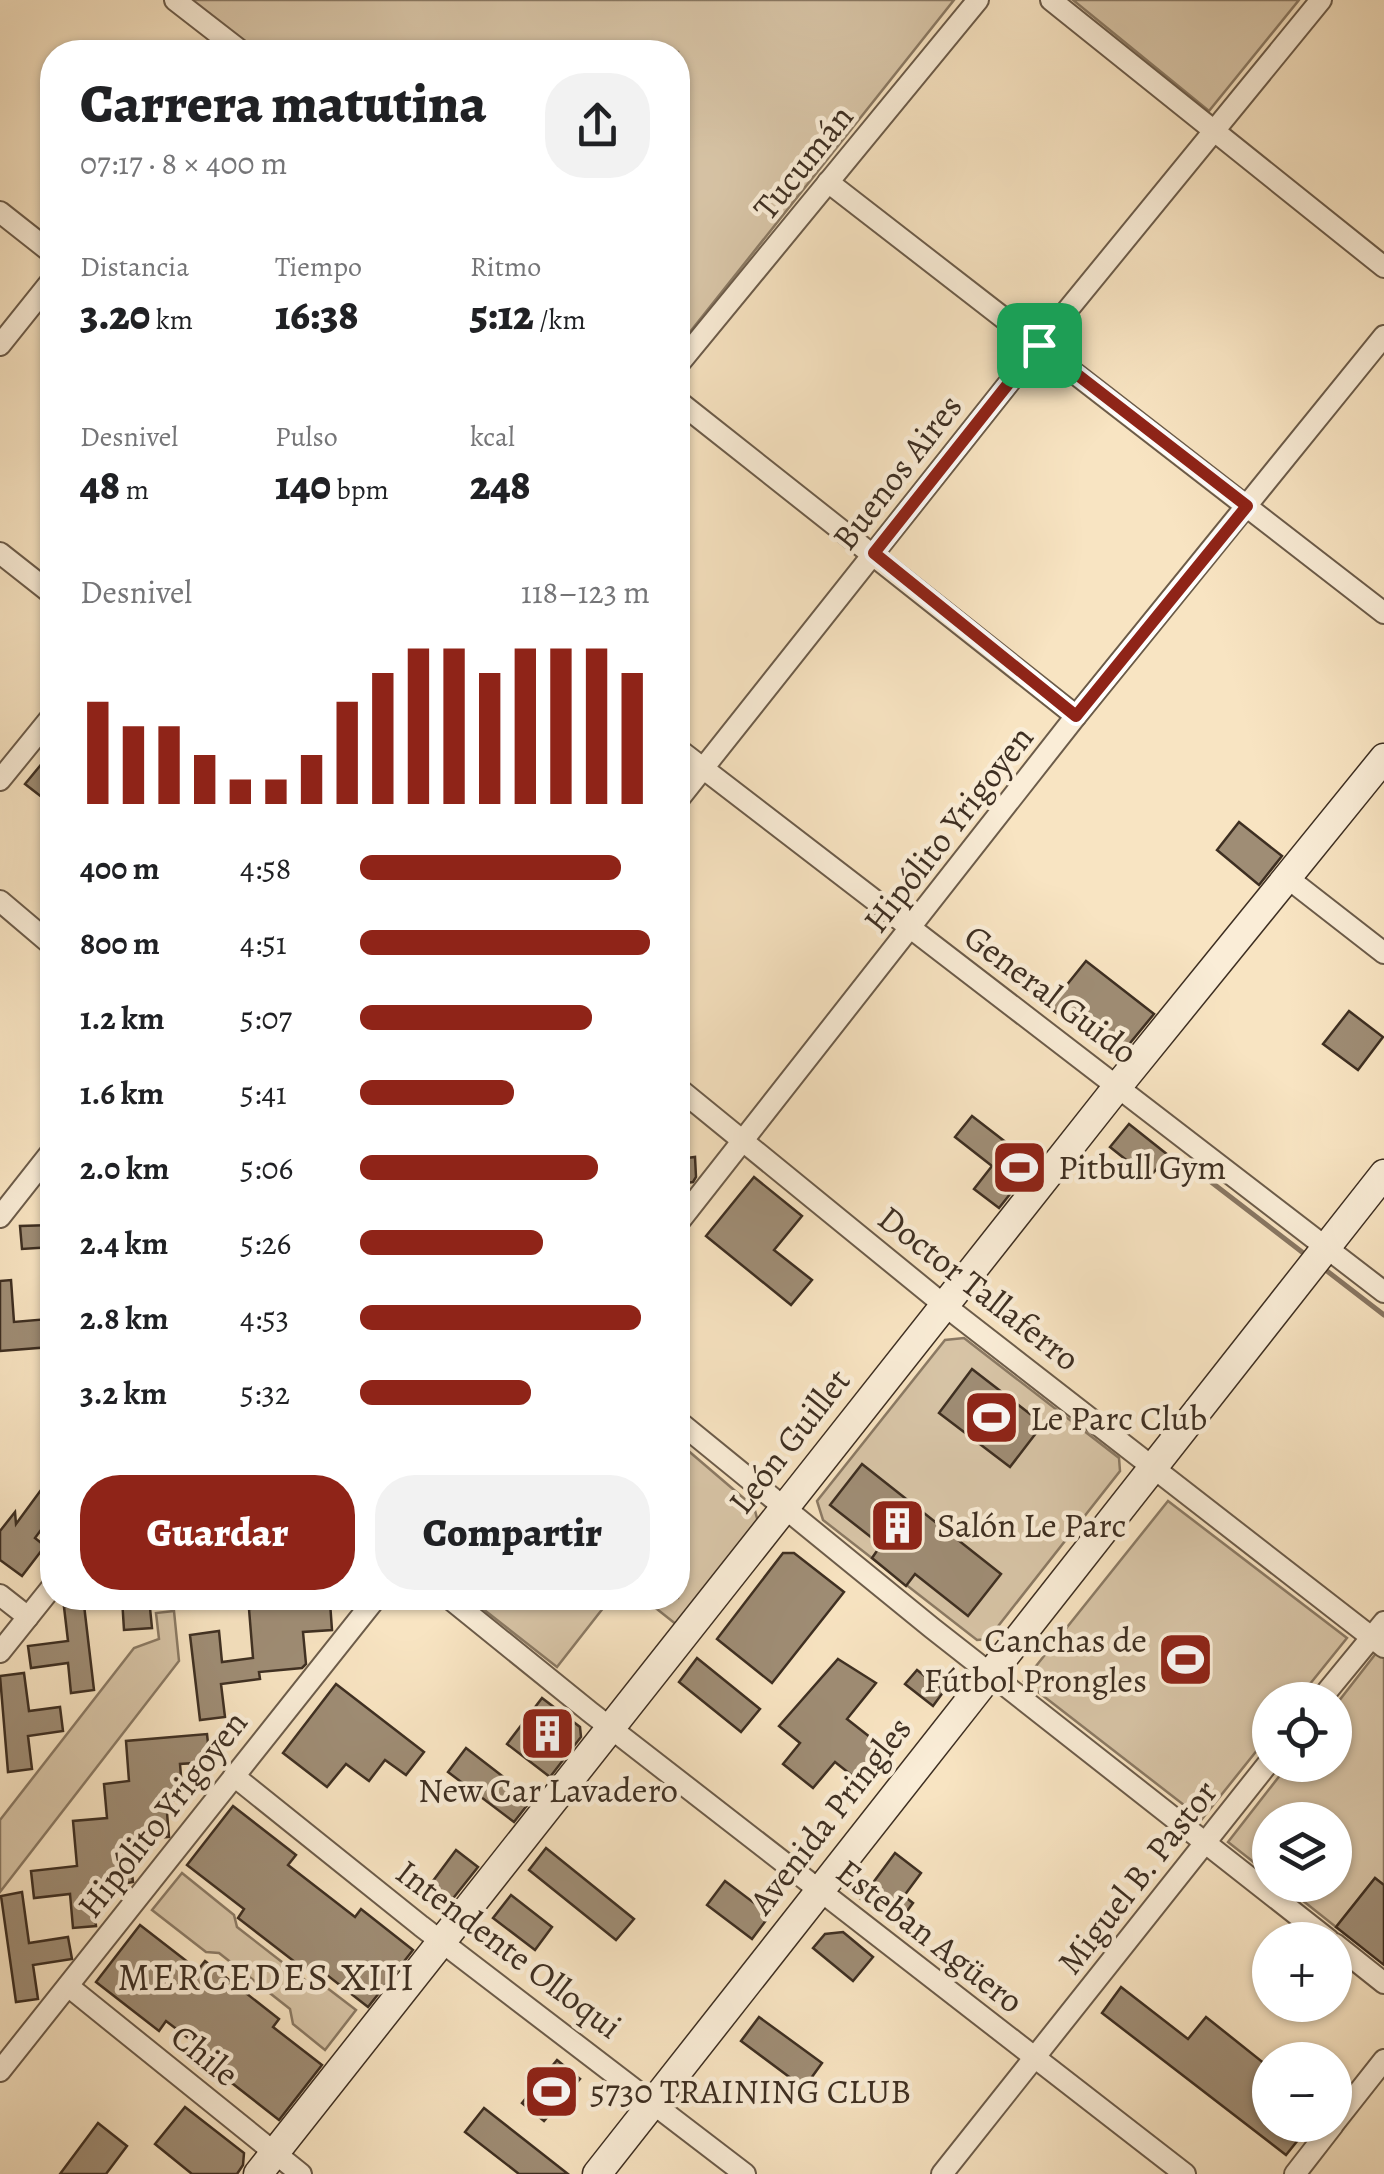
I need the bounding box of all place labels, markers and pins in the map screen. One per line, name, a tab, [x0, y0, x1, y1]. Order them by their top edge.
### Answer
pin	[997, 303, 1082, 388]
sports icon: Pitbull Gym	[989, 1137, 1049, 1197]
place label: Pitbull Gym	[1058, 1143, 1226, 1191]
sports icon: Le Parc Club	[961, 1388, 1021, 1448]
place label: Le Parc Club	[1030, 1394, 1207, 1442]
building icon: Salón Le Parc	[868, 1495, 928, 1555]
place label: Salón Le Parc	[937, 1501, 1126, 1549]
place label: Canchas de Fútbol Prongles	[923, 1616, 1147, 1704]
sports icon: Canchas de Fútbol Prongles	[1156, 1630, 1216, 1690]
building icon: New Car Lavadero	[518, 1704, 578, 1764]
place label: New Car Lavadero	[418, 1766, 678, 1814]
sports icon: 5730 TRAINING CLUB	[521, 2061, 581, 2121]
place label: 5730 TRAINING CLUB	[590, 2067, 911, 2115]

